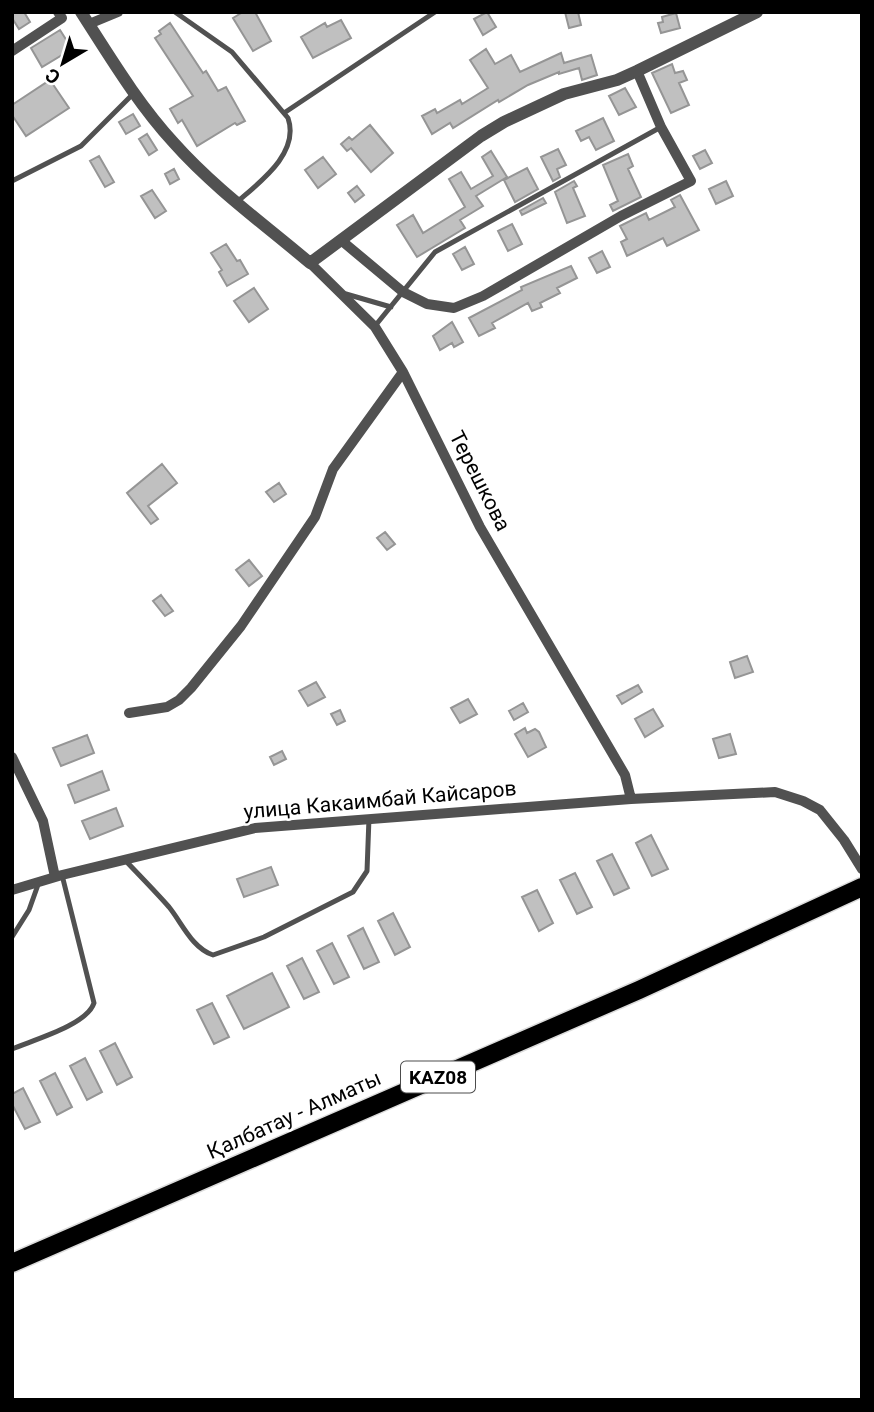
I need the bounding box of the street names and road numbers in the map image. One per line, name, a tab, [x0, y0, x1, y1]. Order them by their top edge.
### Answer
street label: Терешкова	[445, 427, 515, 535]
street label: улица Какаимбай Кайсаров	[243, 776, 517, 824]
road number: KAZ08	[401, 1062, 475, 1092]
street label: Қалбатау - Алматы	[203, 1066, 385, 1164]

